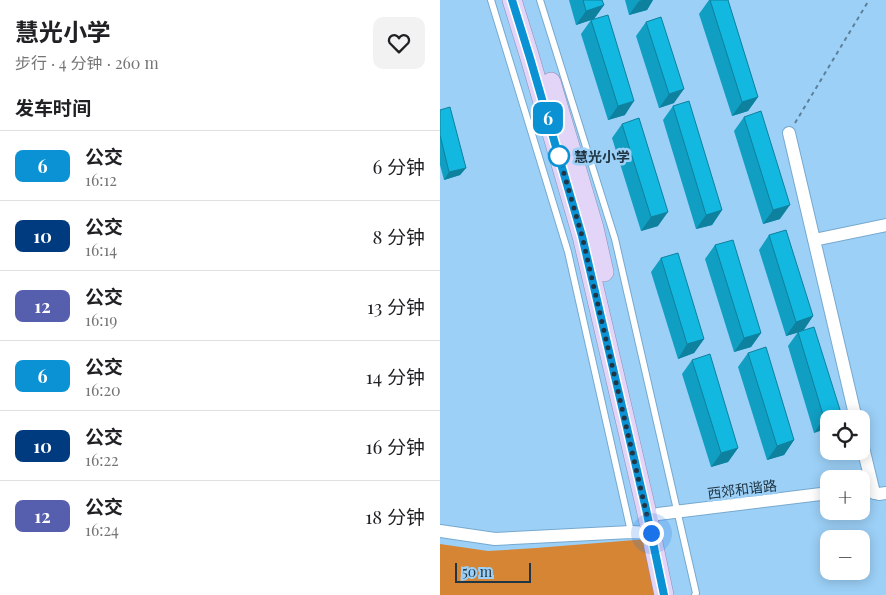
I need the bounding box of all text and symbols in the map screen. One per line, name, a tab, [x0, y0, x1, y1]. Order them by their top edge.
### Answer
text: 慧光小学	[15, 15, 111, 47]
button: heart	[373, 17, 425, 69]
text: 步行 · 4 分钟 · 260 m	[15, 52, 159, 73]
text: 发车时间	[15, 94, 91, 120]
line badge: 6	[532, 102, 564, 134]
text: 6	[543, 106, 553, 130]
text: 公交	[85, 143, 123, 169]
marker: 慧光小学	[548, 145, 570, 167]
place label: 慧光小学	[574, 147, 630, 166]
text: 6 分钟	[372, 153, 425, 179]
text: 6	[37, 154, 48, 178]
text: 16:12	[85, 169, 117, 190]
text: 公交	[85, 213, 123, 239]
text: 8 分钟	[372, 223, 425, 249]
text: 10	[33, 224, 52, 248]
text: 16:14	[85, 239, 117, 260]
text: 公交	[85, 283, 123, 309]
text: 13 分钟	[367, 293, 425, 319]
text: 12	[34, 294, 51, 318]
text: 16:19	[85, 309, 118, 330]
text: 公交	[85, 353, 123, 379]
text: 14 分钟	[366, 363, 425, 389]
text: 6	[37, 364, 48, 388]
text: 16:20	[85, 379, 121, 400]
map controls	[820, 410, 870, 580]
button: locate	[820, 410, 870, 460]
text: 公交	[85, 423, 123, 449]
text: 16 分钟	[365, 433, 425, 459]
text: 10	[33, 434, 52, 458]
text: 16:22	[85, 449, 119, 470]
button: +	[820, 470, 870, 520]
street label: 西郊和谐路	[706, 475, 778, 503]
text: 公交	[85, 493, 123, 519]
text: 18 分钟	[365, 503, 425, 529]
text: 12	[34, 504, 51, 528]
text: 16:24	[85, 519, 119, 540]
your location	[639, 521, 664, 546]
button: −	[820, 530, 870, 580]
scale bar	[455, 560, 531, 583]
text: 50 m	[462, 562, 492, 581]

